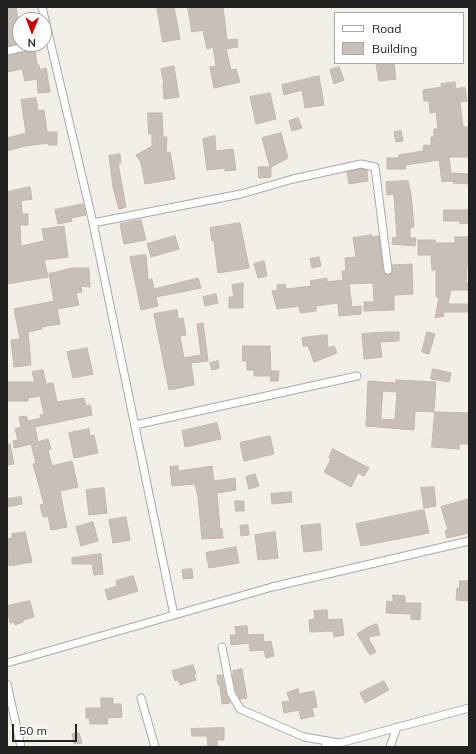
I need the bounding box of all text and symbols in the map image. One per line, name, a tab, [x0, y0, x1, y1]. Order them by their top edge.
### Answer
north arrow	[12, 12, 52, 52]
legend	[334, 12, 464, 64]
text: Road	[372, 21, 401, 36]
text: N	[28, 36, 36, 50]
text: Building	[372, 41, 417, 56]
scale bar	[14, 716, 79, 742]
text: 50 m	[19, 723, 47, 738]

